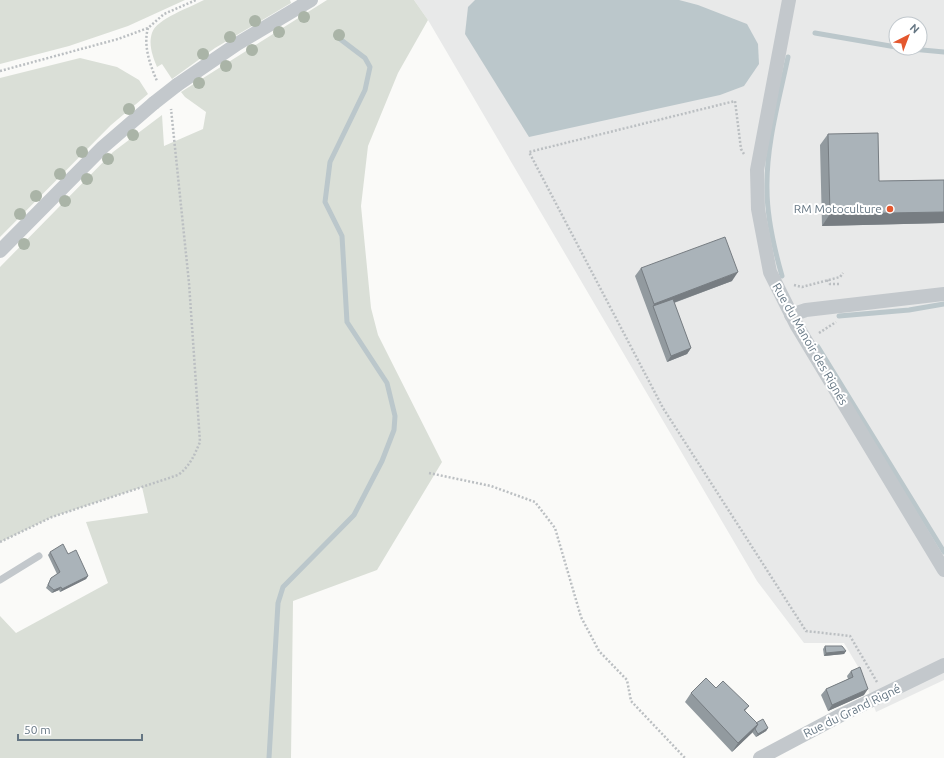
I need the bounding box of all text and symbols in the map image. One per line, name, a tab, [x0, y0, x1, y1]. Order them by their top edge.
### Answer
north arrow	[888, 16, 928, 56]
text: N	[908, 21, 922, 36]
place label: RM Motoculture	[794, 202, 882, 215]
marker: RM Motoculture	[885, 204, 895, 214]
street label: Rue du Manoir des Rignés	[770, 280, 851, 407]
street label: Rue du Grand Rigné	[801, 681, 902, 740]
scale bar	[18, 716, 142, 742]
text: 50 m	[24, 723, 51, 736]

